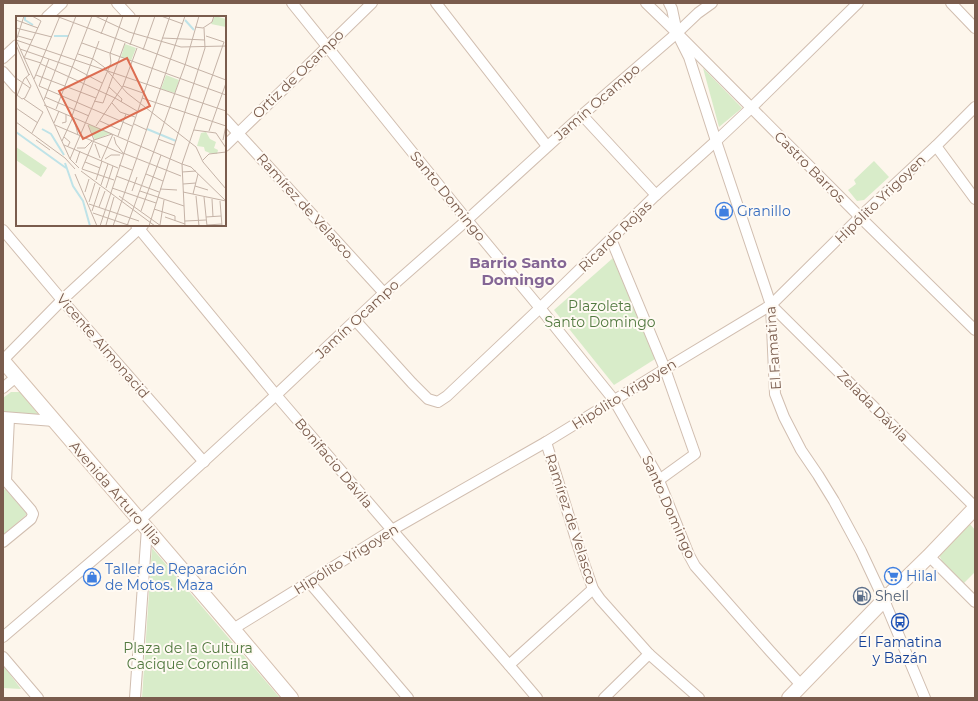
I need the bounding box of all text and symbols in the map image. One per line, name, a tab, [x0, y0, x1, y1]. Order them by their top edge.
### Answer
inset map	[16, 16, 226, 226]
street label: Ortiz de Ocampo	[248, 26, 348, 122]
street label: Jamín Ocampo	[550, 60, 644, 145]
street label: Castro Barros	[770, 127, 850, 207]
street label: Santo Domingo	[406, 147, 490, 245]
street label: Ramírez de Velasco	[253, 149, 357, 263]
street label: Hipólito Yrigoyen	[831, 151, 929, 247]
street label: Ricardo Rojas	[575, 196, 656, 276]
shop icon: Granillo	[714, 201, 734, 221]
place label: Granillo	[737, 202, 791, 220]
district label: Barrio Santo Domingo	[469, 253, 567, 289]
street label: Jamín Ocampo	[311, 275, 403, 363]
street label: Vicente Almonacid	[53, 290, 153, 402]
park label: Plazoleta Santo Domingo	[545, 297, 656, 331]
street label: El Famatina	[761, 306, 785, 390]
street label: Hipólito Yrigoyen	[568, 355, 680, 433]
street label: Zelada Dávila	[833, 366, 913, 446]
street label: Bonifacio Dávila	[291, 414, 377, 512]
street label: Avenida Arturo Illia	[66, 437, 166, 549]
street label: Ramírez de Velasco	[541, 452, 601, 587]
street label: Santo Domingo	[638, 453, 700, 562]
street label: Hipólito Yrigoyen	[290, 520, 402, 598]
place label: Taller de Reparación de Motos. Maza	[105, 560, 247, 594]
supermarket icon: Hilal	[883, 566, 903, 586]
shop icon: Taller de Reparación de Motos. Maza	[82, 567, 102, 587]
place label: Hilal	[906, 567, 937, 585]
fuel station icon: Shell	[852, 586, 872, 606]
place label: Shell	[875, 587, 909, 605]
bus stop icon: El Famatina y Bazán	[890, 612, 910, 632]
place label: El Famatina y Bazán	[858, 633, 942, 667]
park label: Plaza de la Cultura Cacique Coronilla	[123, 639, 253, 673]

